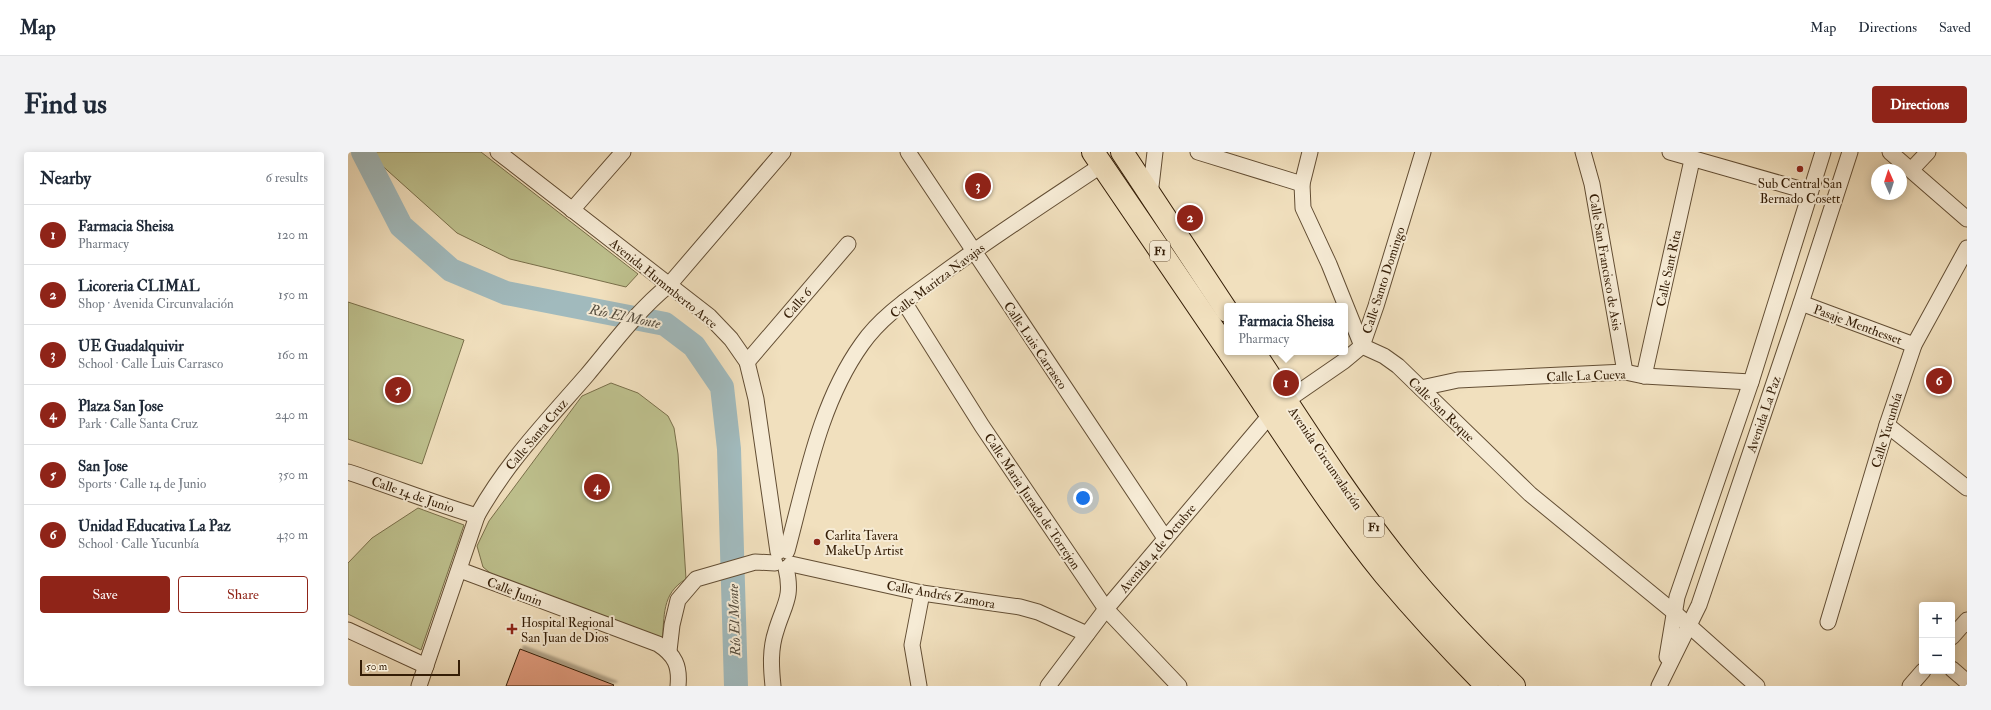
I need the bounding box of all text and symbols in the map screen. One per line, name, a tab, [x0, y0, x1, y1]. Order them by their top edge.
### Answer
text: Map	[20, 16, 56, 40]
text: Map	[1810, 19, 1836, 36]
text: Directions	[1858, 19, 1917, 36]
text: Saved	[1939, 19, 1971, 36]
button: Directions	[1872, 86, 1967, 123]
text: Find us	[24, 87, 107, 122]
marker: Sub Central San Bernado Cosett	[1795, 164, 1805, 174]
north arrow	[1871, 164, 1907, 200]
text: Nearby	[40, 168, 91, 189]
text: 6 results	[265, 170, 308, 186]
pin: 3	[965, 171, 991, 201]
place label: Sub Central San Bernado Cosett	[1758, 176, 1842, 207]
street label: Calle San Francisco de Asis	[1585, 192, 1625, 332]
pin: 2	[1177, 203, 1203, 233]
text: Farmacia Sheisa	[78, 217, 174, 236]
street label: Calle Santo Domingo	[1359, 225, 1409, 336]
text: 1	[51, 227, 55, 243]
text: 120 m	[277, 227, 308, 243]
street label: Calle Sant Rita	[1653, 228, 1685, 308]
street label: Avenida Hummberto Arce	[605, 235, 721, 333]
text: Pharmacy	[78, 236, 129, 252]
street label: Calle Maritza Navajas	[887, 240, 989, 322]
road number: F1	[1150, 241, 1170, 261]
text: Licoreria CLIMAL	[78, 277, 200, 296]
street label: Calle 6	[780, 284, 817, 323]
text: 2	[50, 287, 56, 303]
text: 150 m	[278, 287, 308, 303]
text: Shop · Avenida Circunvalación	[78, 296, 234, 312]
street label: Calle Luis Carrasco	[1000, 299, 1070, 392]
water label: Río El Monte	[587, 300, 662, 332]
street label: Pasaje Menthesset	[1811, 302, 1904, 348]
popup	[1224, 303, 1348, 355]
text: Farmacia Sheisa	[1238, 312, 1334, 331]
text: Pharmacy	[1238, 331, 1289, 347]
text: UE Guadalquivir	[78, 337, 184, 356]
text: 3	[51, 347, 56, 363]
text: 160 m	[277, 347, 308, 363]
text: School · Calle Luis Carrasco	[78, 356, 223, 372]
pin: 6	[1926, 366, 1952, 396]
street label: Calle La Cueva	[1546, 367, 1627, 385]
pin: 1	[1273, 368, 1299, 398]
street label: Avenida La Paz	[1743, 373, 1785, 456]
street label: Calle San Roque	[1405, 374, 1478, 446]
pin: 5	[385, 375, 411, 405]
street label: Calle Yucunbía	[1868, 390, 1906, 470]
street label: Calle Santa Cruz	[502, 395, 572, 474]
text: Plaza San Jose	[78, 397, 163, 416]
street label: Avenida Circunvalación	[1284, 403, 1366, 513]
text: 4	[49, 407, 57, 423]
text: 240 m	[275, 407, 308, 423]
text: Park · Calle Santa Cruz	[78, 416, 198, 432]
street label: Calle Maria Jurado de Torrejon	[981, 430, 1084, 573]
text: San Jose	[78, 457, 128, 476]
text: 5	[50, 467, 56, 483]
text: 350 m	[278, 467, 308, 483]
pin: 4	[584, 472, 610, 502]
street label: Calle 14 de Junio	[369, 473, 456, 517]
text: Sports · Calle 14 de Junio	[78, 476, 206, 492]
your location	[1073, 488, 1093, 508]
street label: Avenida 4 de Octubre	[1115, 501, 1200, 597]
text: Unidad Educativa La Paz	[78, 517, 231, 536]
road number: F1	[1364, 517, 1384, 537]
text: 6	[50, 527, 56, 543]
text: 430 m	[277, 527, 308, 543]
place label: Carlita Tavera MakeUp Artist	[825, 528, 903, 560]
text: School · Calle Yucunbía	[78, 536, 199, 552]
marker: Carlita Tavera MakeUp Artist	[812, 537, 822, 547]
street label: Calle Junin	[485, 574, 545, 610]
button: Save	[40, 576, 170, 613]
button: Share	[178, 576, 308, 613]
street label: Calle Andrés Zamora	[885, 578, 997, 613]
water label: Río El Monte	[725, 583, 744, 657]
map controls	[1919, 602, 1955, 674]
button: +	[1919, 602, 1955, 638]
place label: Hospital Regional San Juan de Dios	[521, 615, 614, 646]
marker: Hospital Regional San Juan de Dios	[506, 623, 518, 635]
button: −	[1919, 638, 1955, 674]
scale bar	[360, 658, 460, 677]
text: 50 m	[366, 660, 387, 673]

